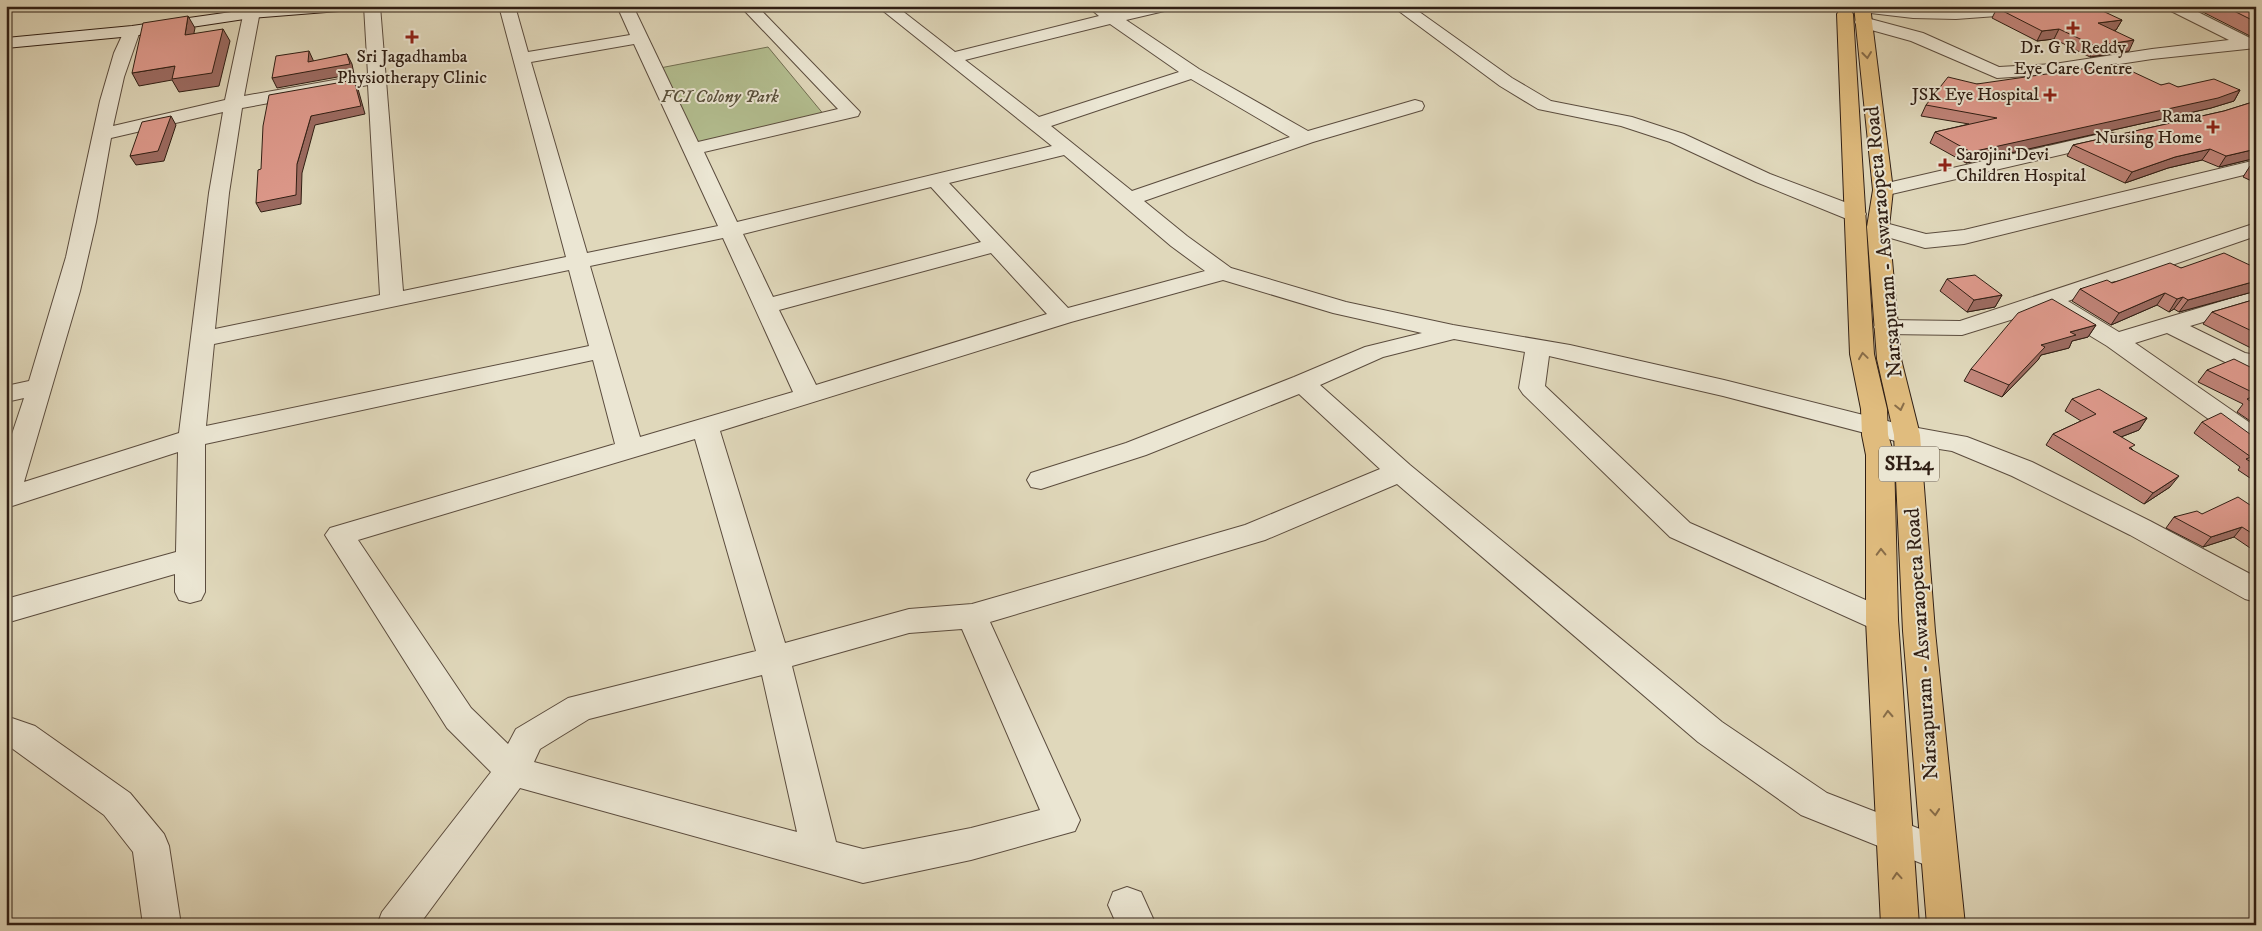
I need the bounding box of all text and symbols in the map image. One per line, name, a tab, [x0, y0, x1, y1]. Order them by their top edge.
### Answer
marker: Dr. G R Reddy Eye Care Centre	[2066, 21, 2080, 35]
marker: Sri Jagadhamba Physiotherapy Clinic	[405, 30, 419, 44]
place label: Dr. G R Reddy Eye Care Centre	[2014, 37, 2132, 80]
place label: Sri Jagadhamba Physiotherapy Clinic	[337, 46, 487, 89]
one-way arrow	[1861, 51, 1872, 59]
place label: JSK Eye Hospital	[1910, 84, 2040, 106]
park label: FCI Colony Park	[661, 86, 779, 108]
marker: JSK Eye Hospital	[2043, 88, 2057, 102]
street label: Narsapuram - Aswaraopeta Road	[1859, 105, 1909, 379]
place label: Rama Nursing Home	[2095, 106, 2202, 149]
marker: Rama Nursing Home	[2206, 120, 2220, 134]
place label: Sarojini Devi Children Hospital	[1956, 144, 2086, 187]
marker: Sarojini Devi Children Hospital	[1938, 158, 1952, 172]
one-way arrow	[1859, 351, 1869, 360]
one-way arrow	[1894, 402, 1905, 411]
road number: SH24	[1879, 446, 1939, 482]
street label: Narsapuram - Aswaraopeta Road	[1899, 507, 1944, 781]
one-way arrow	[1876, 547, 1887, 555]
one-way arrow	[1882, 710, 1893, 718]
one-way arrow	[1929, 809, 1940, 817]
one-way arrow	[1892, 872, 1903, 880]

